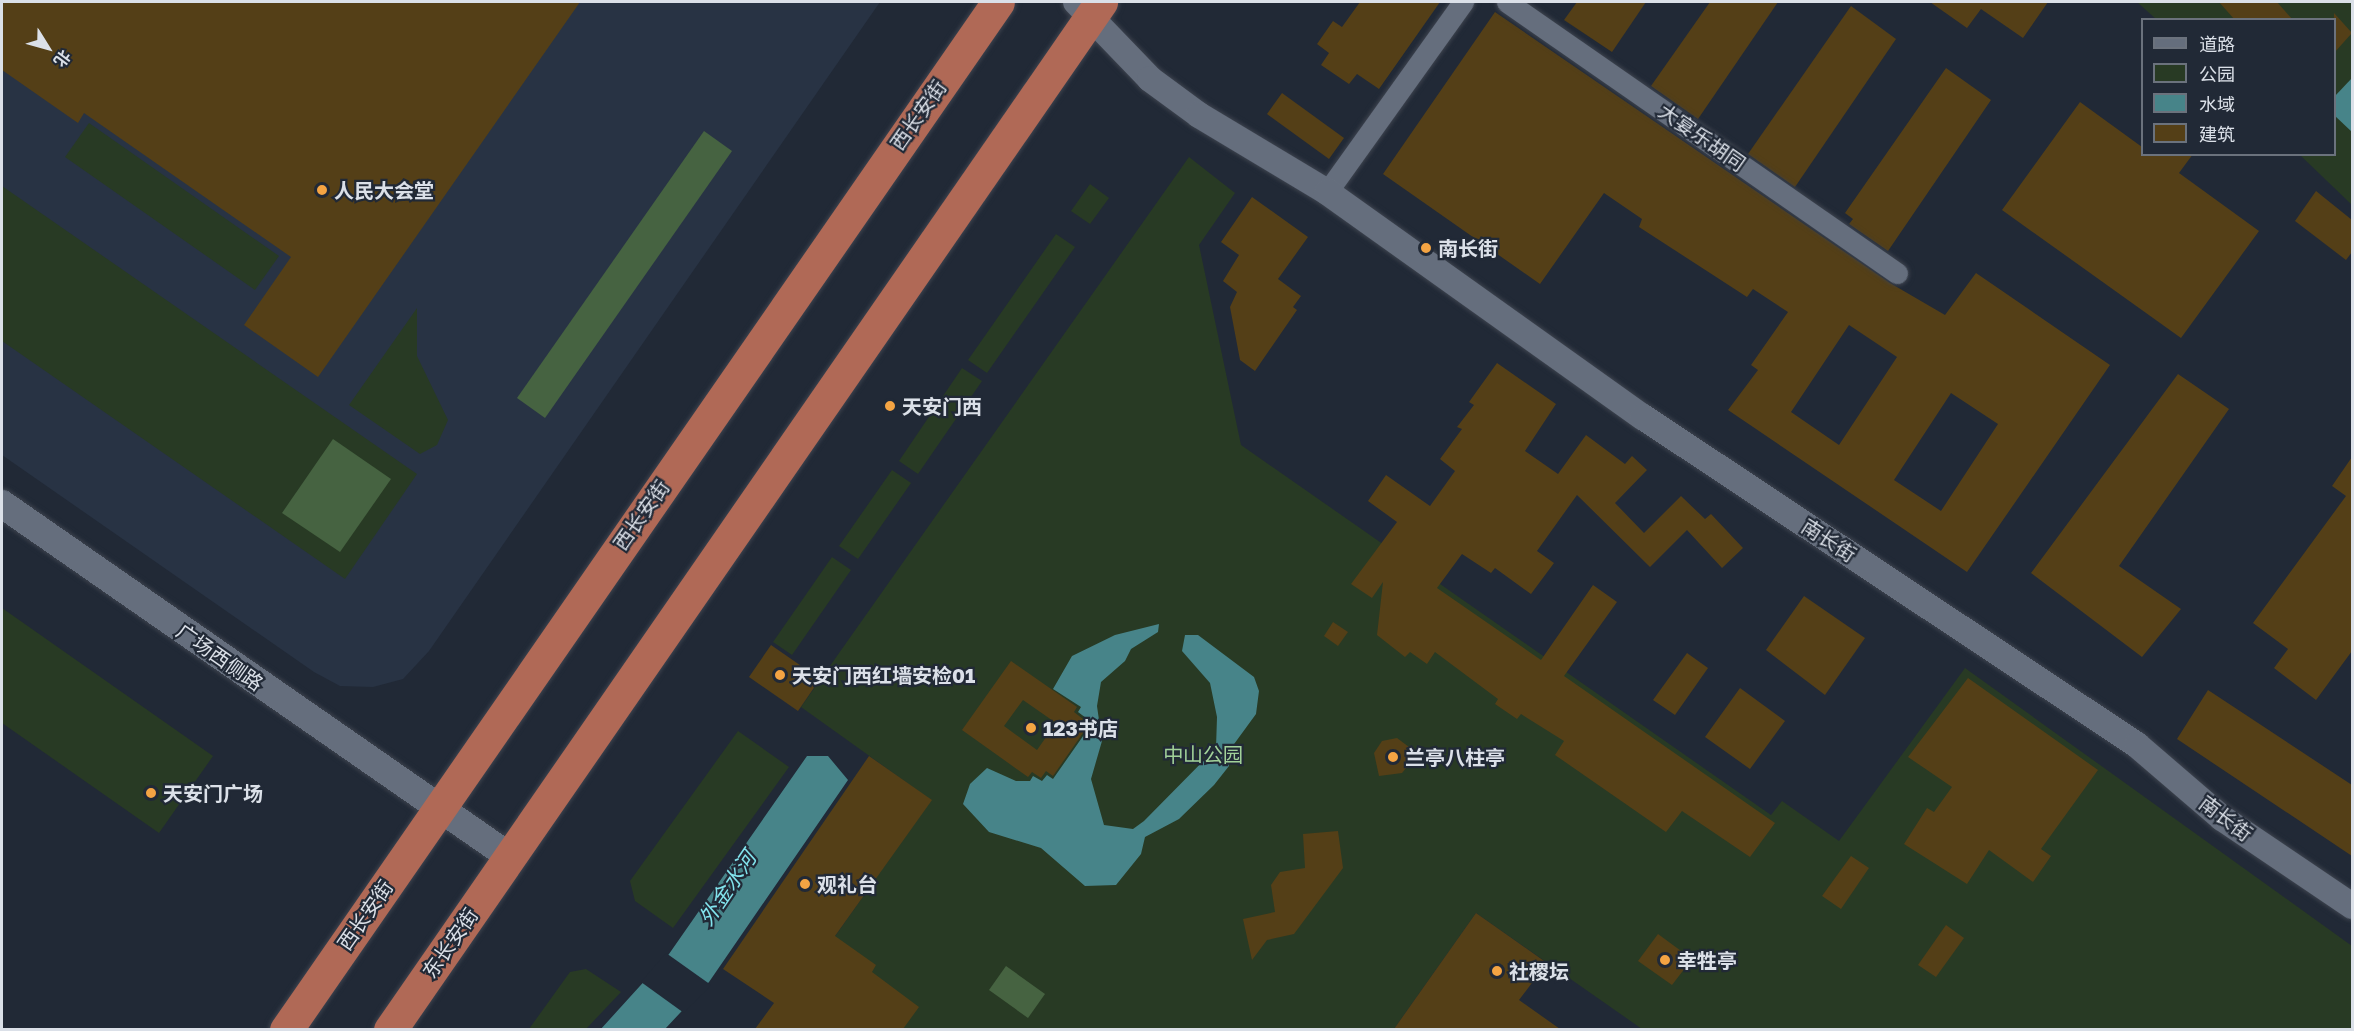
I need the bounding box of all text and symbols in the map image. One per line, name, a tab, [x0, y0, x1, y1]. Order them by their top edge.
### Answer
north arrow	[18, 18, 78, 78]
legend	[2141, 18, 2336, 156]
text: 道路	[2199, 33, 2235, 55]
text: 北	[50, 46, 75, 71]
text: 公园	[2199, 63, 2235, 85]
street label: 西长安街	[885, 75, 951, 155]
text: 水域	[2199, 93, 2235, 115]
street label: 大宴乐胡同	[1654, 98, 1750, 176]
text: 建筑	[2199, 123, 2235, 145]
place label: 人民大会堂	[334, 178, 434, 202]
marker: 人民大会堂	[315, 183, 329, 197]
place label: 南长街	[1438, 236, 1498, 260]
marker: 南长街	[1419, 241, 1433, 255]
place label: 天安门西	[902, 394, 982, 418]
marker: 天安门西	[883, 399, 897, 413]
street label: 西长安街	[608, 475, 674, 555]
street label: 南长街	[1797, 514, 1861, 566]
street label: 广场西侧路	[172, 618, 268, 696]
place label: 天安门西红墙安检01	[792, 663, 975, 687]
marker: 天安门西红墙安检01	[773, 668, 787, 682]
place label: 123书店	[1043, 716, 1118, 740]
marker: 123书店	[1024, 721, 1038, 735]
park label: 中山公园	[1163, 742, 1243, 766]
place label: 兰亭八柱亭	[1405, 745, 1505, 769]
marker: 兰亭八柱亭	[1386, 750, 1400, 764]
place label: 天安门广场	[163, 781, 263, 805]
marker: 天安门广场	[144, 786, 158, 800]
street label: 南长街	[2195, 790, 2257, 846]
water label: 外金水河	[693, 846, 761, 930]
place label: 观礼台	[817, 872, 877, 896]
street label: 西长安街	[332, 875, 398, 955]
marker: 观礼台	[798, 877, 812, 891]
street label: 东长安街	[417, 903, 483, 983]
place label: 幸牲亭	[1677, 948, 1737, 972]
marker: 幸牲亭	[1658, 953, 1672, 967]
place label: 社稷坛	[1509, 959, 1569, 983]
marker: 社稷坛	[1490, 964, 1504, 978]

